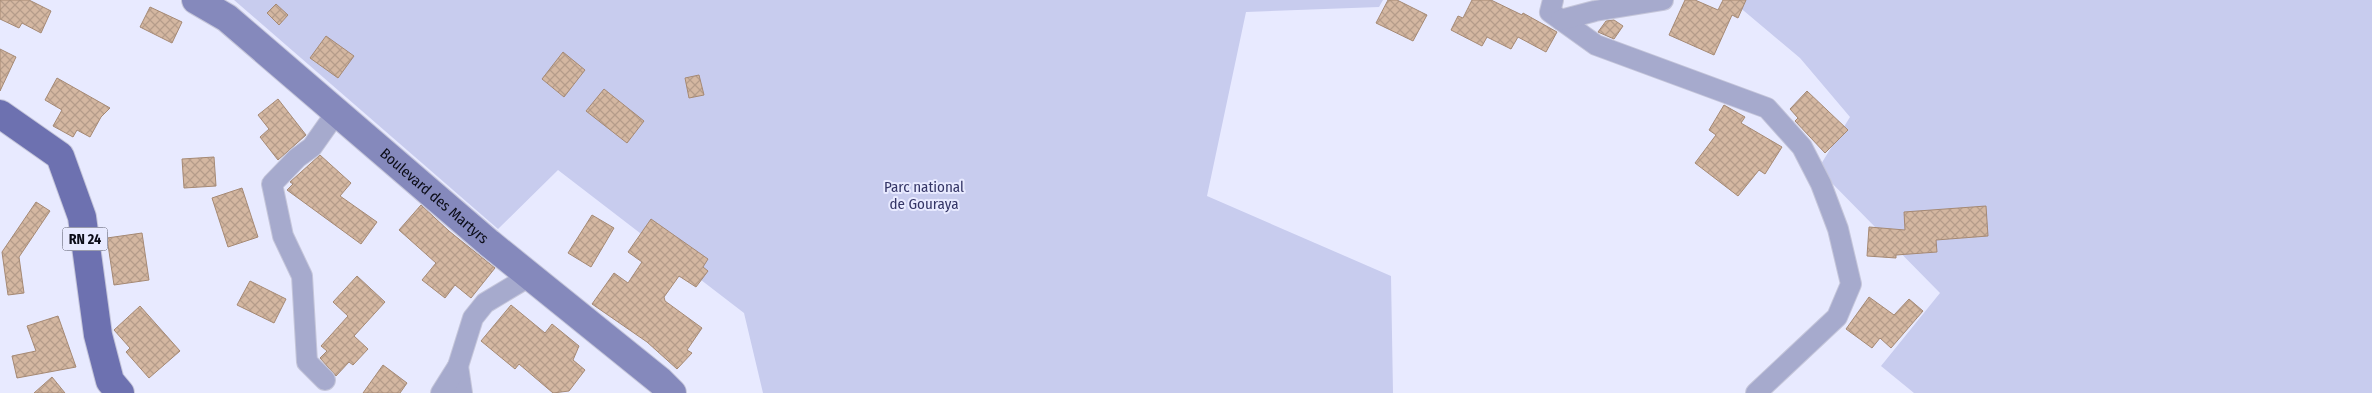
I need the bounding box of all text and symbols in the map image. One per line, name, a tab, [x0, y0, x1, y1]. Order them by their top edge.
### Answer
street label: Boulevard des Martyrs	[376, 144, 492, 247]
park label: Parc national de Gouraya	[884, 178, 964, 213]
road number: RN 24	[62, 228, 108, 250]

